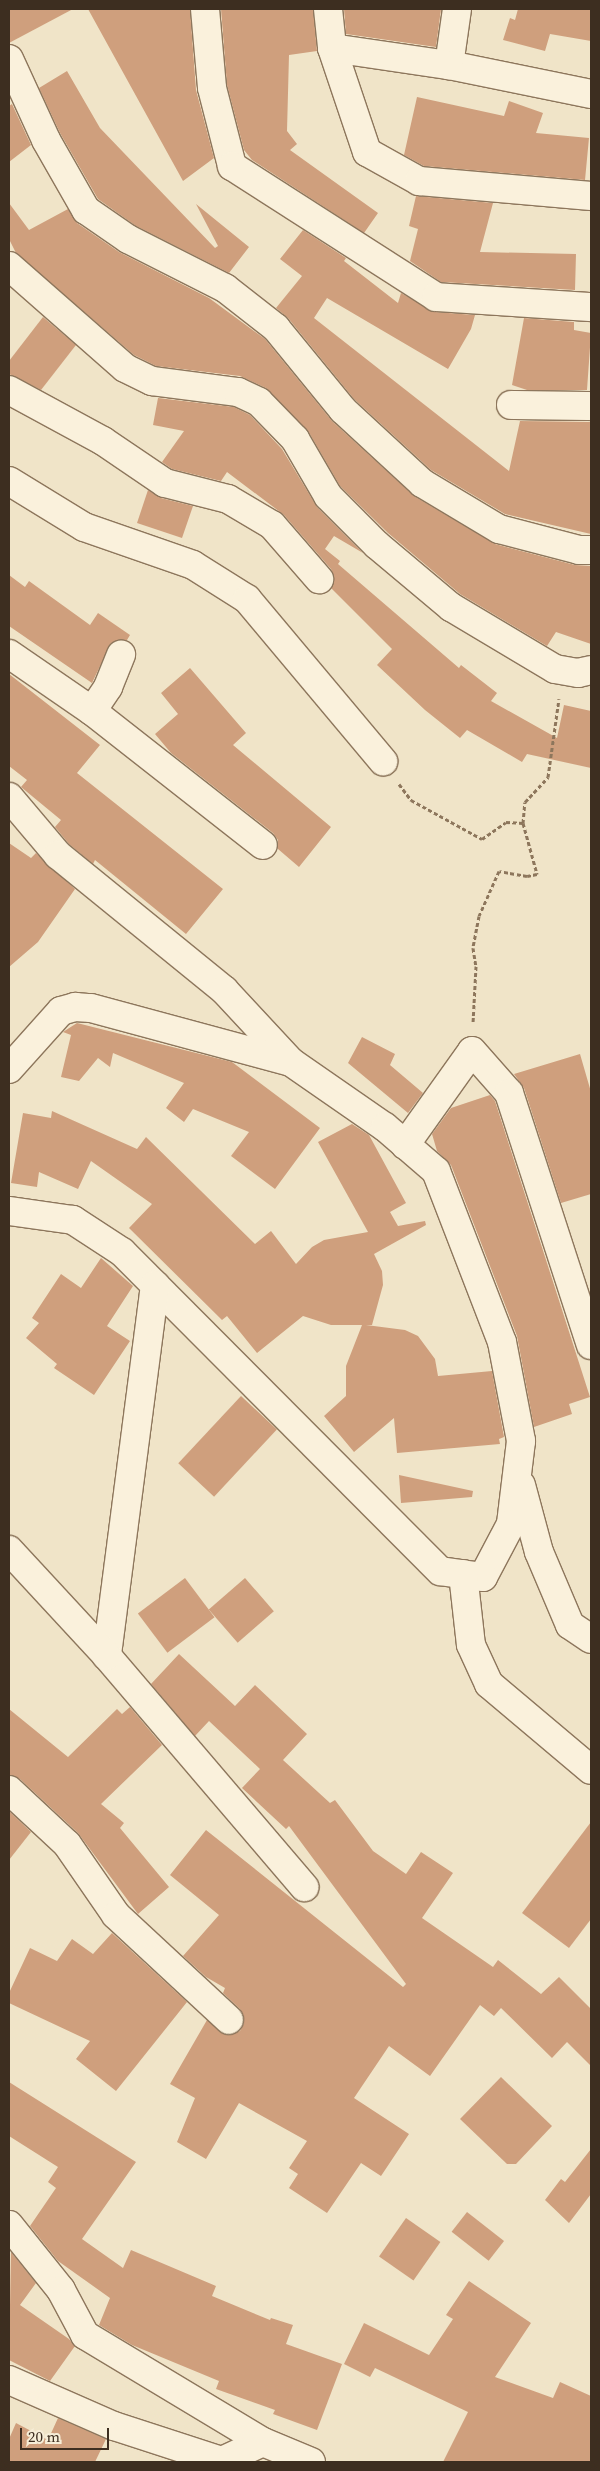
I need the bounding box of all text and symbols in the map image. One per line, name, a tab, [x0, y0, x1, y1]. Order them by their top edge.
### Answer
scale bar	[22, 2418, 111, 2450]
text: 20 m	[28, 2426, 60, 2447]

